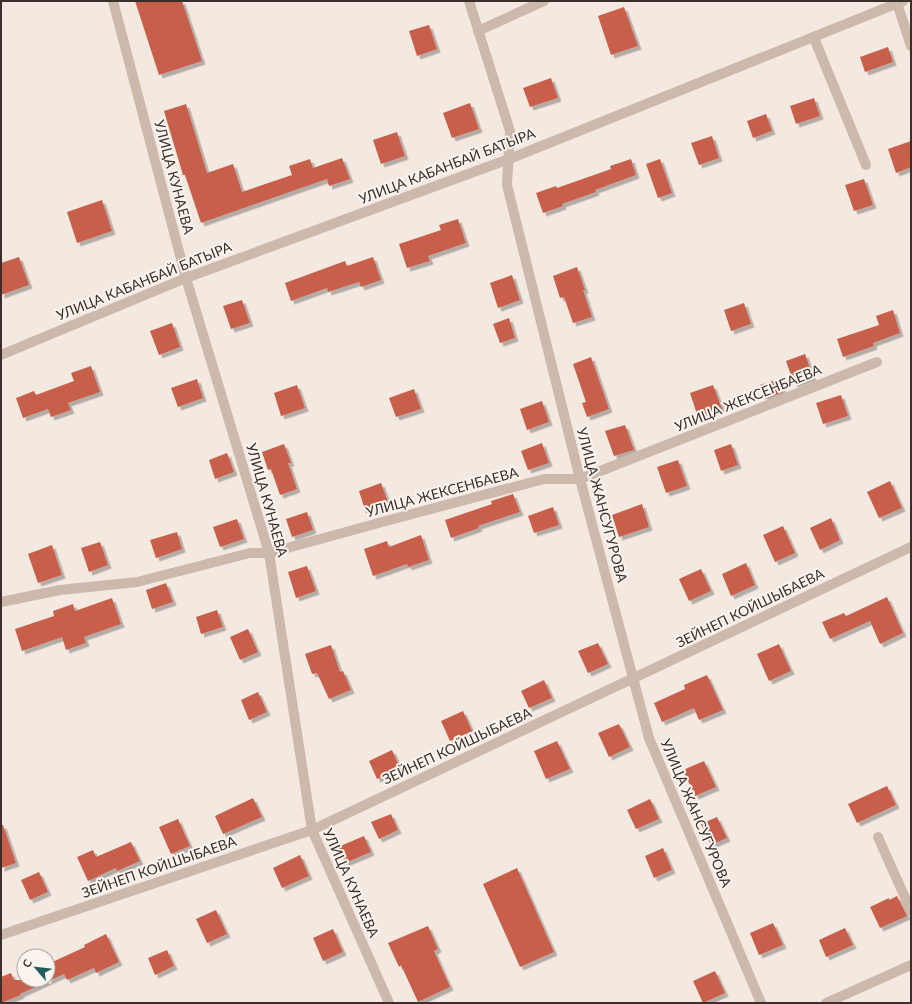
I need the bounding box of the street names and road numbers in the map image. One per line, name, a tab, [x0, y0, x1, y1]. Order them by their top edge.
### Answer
street label: УЛИЦА КУНАЕВА	[151, 118, 198, 236]
street label: УЛИЦА КАБАНБАЙ БАТЫРА	[356, 124, 538, 207]
street label: УЛИЦА КАБАНБАЙ БАТЫРА	[54, 237, 234, 324]
street label: УЛИЦА ЖЕКСЕНБАЕВА	[672, 360, 824, 435]
street label: УЛИЦА ЖАНСУГУРОВА	[574, 425, 632, 585]
street label: УЛИЦА КУНАЕВА	[243, 441, 292, 559]
street label: УЛИЦА ЖЕКСЕНБАЕВА	[364, 463, 520, 520]
street label: ЗЕЙНЕП КОЙШЫБАЕВА	[673, 564, 827, 651]
street label: ЗЕЙНЕП КОЙШЫБАЕВА	[380, 703, 534, 788]
street label: УЛИЦА ЖАНСУГУРОВА	[657, 736, 736, 890]
street label: УЛИЦА КУНАЕВА	[320, 826, 383, 940]
street label: ЗЕЙНЕП КОЙШЫБАЕВА	[79, 832, 239, 901]

